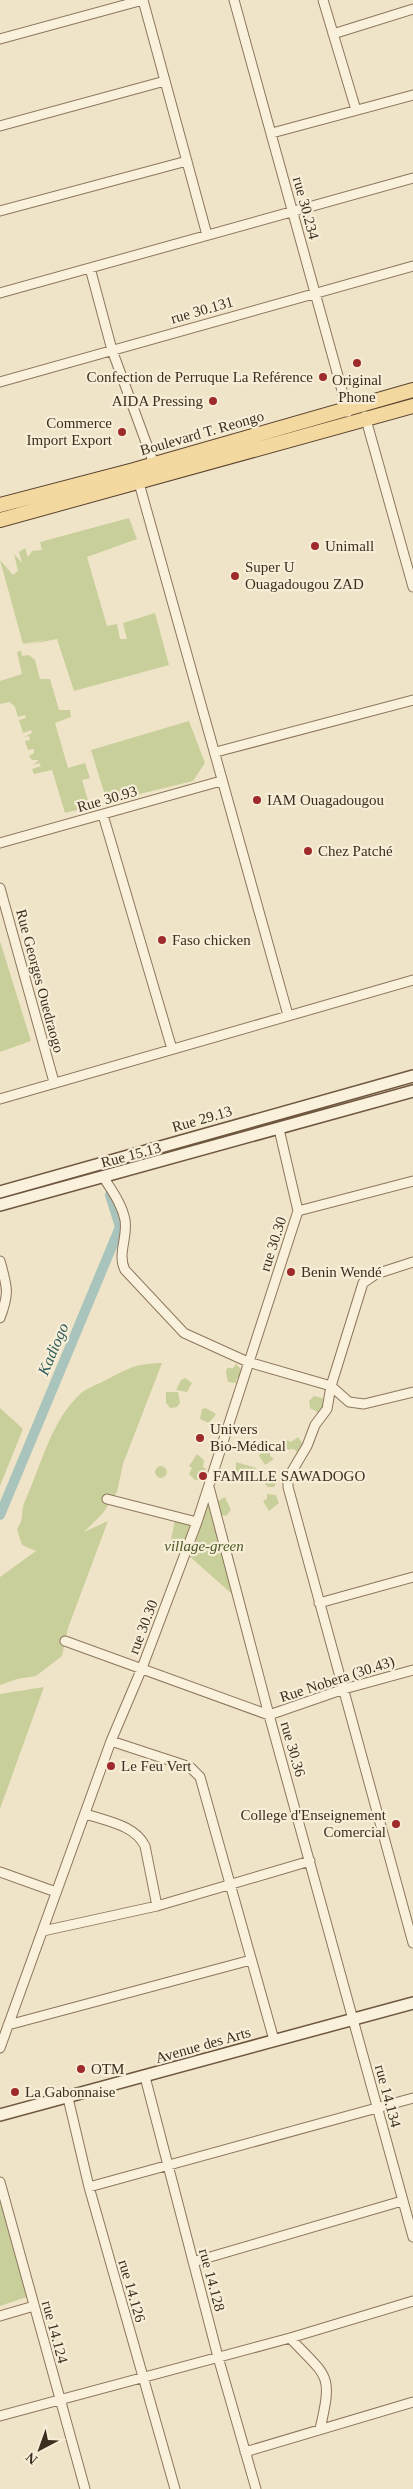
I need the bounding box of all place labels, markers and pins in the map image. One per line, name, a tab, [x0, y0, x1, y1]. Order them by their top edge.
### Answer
marker: Original Phone	[351, 357, 363, 369]
place label: Confection de Perruque La Reférence	[86, 369, 313, 385]
marker: Confection de Perruque La Reférence	[317, 371, 329, 383]
place label: Original Phone	[332, 372, 382, 405]
place label: AIDA Pressing	[112, 393, 203, 409]
marker: AIDA Pressing	[207, 395, 219, 407]
place label: Commerce Import Export	[27, 415, 113, 448]
marker: Commerce Import Export	[116, 426, 128, 438]
place label: Unimall	[325, 538, 374, 554]
marker: Unimall	[309, 540, 321, 552]
place label: Super U Ouagadougou ZAD	[245, 559, 364, 592]
marker: Super U Ouagadougou ZAD	[229, 570, 241, 582]
place label: IAM Ouagadougou	[267, 792, 385, 808]
marker: IAM Ouagadougou	[251, 794, 263, 806]
place label: Chez Patché	[318, 843, 393, 859]
marker: Chez Patché	[302, 845, 314, 857]
place label: Faso chicken	[172, 932, 251, 948]
marker: Faso chicken	[156, 934, 168, 946]
place label: Benin Wendé	[301, 1264, 382, 1280]
marker: Benin Wendé	[285, 1266, 297, 1278]
place label: Univers Bio-Médical	[210, 1421, 286, 1454]
marker: Univers Bio-Médical	[194, 1432, 206, 1444]
place label: FAMILLE SAWADOGO	[213, 1468, 365, 1484]
marker: FAMILLE SAWADOGO	[197, 1470, 209, 1482]
place label: Le Feu Vert	[121, 1758, 192, 1774]
marker: Le Feu Vert	[105, 1760, 117, 1772]
place label: College d'Enseignement Comercial	[240, 1807, 387, 1840]
marker: College d'Enseignement Comercial	[390, 1818, 402, 1830]
place label: OTM	[91, 2061, 124, 2077]
marker: OTM	[75, 2063, 87, 2075]
place label: La Gabonnaise	[25, 2084, 116, 2100]
marker: La Gabonnaise	[9, 2086, 21, 2098]

